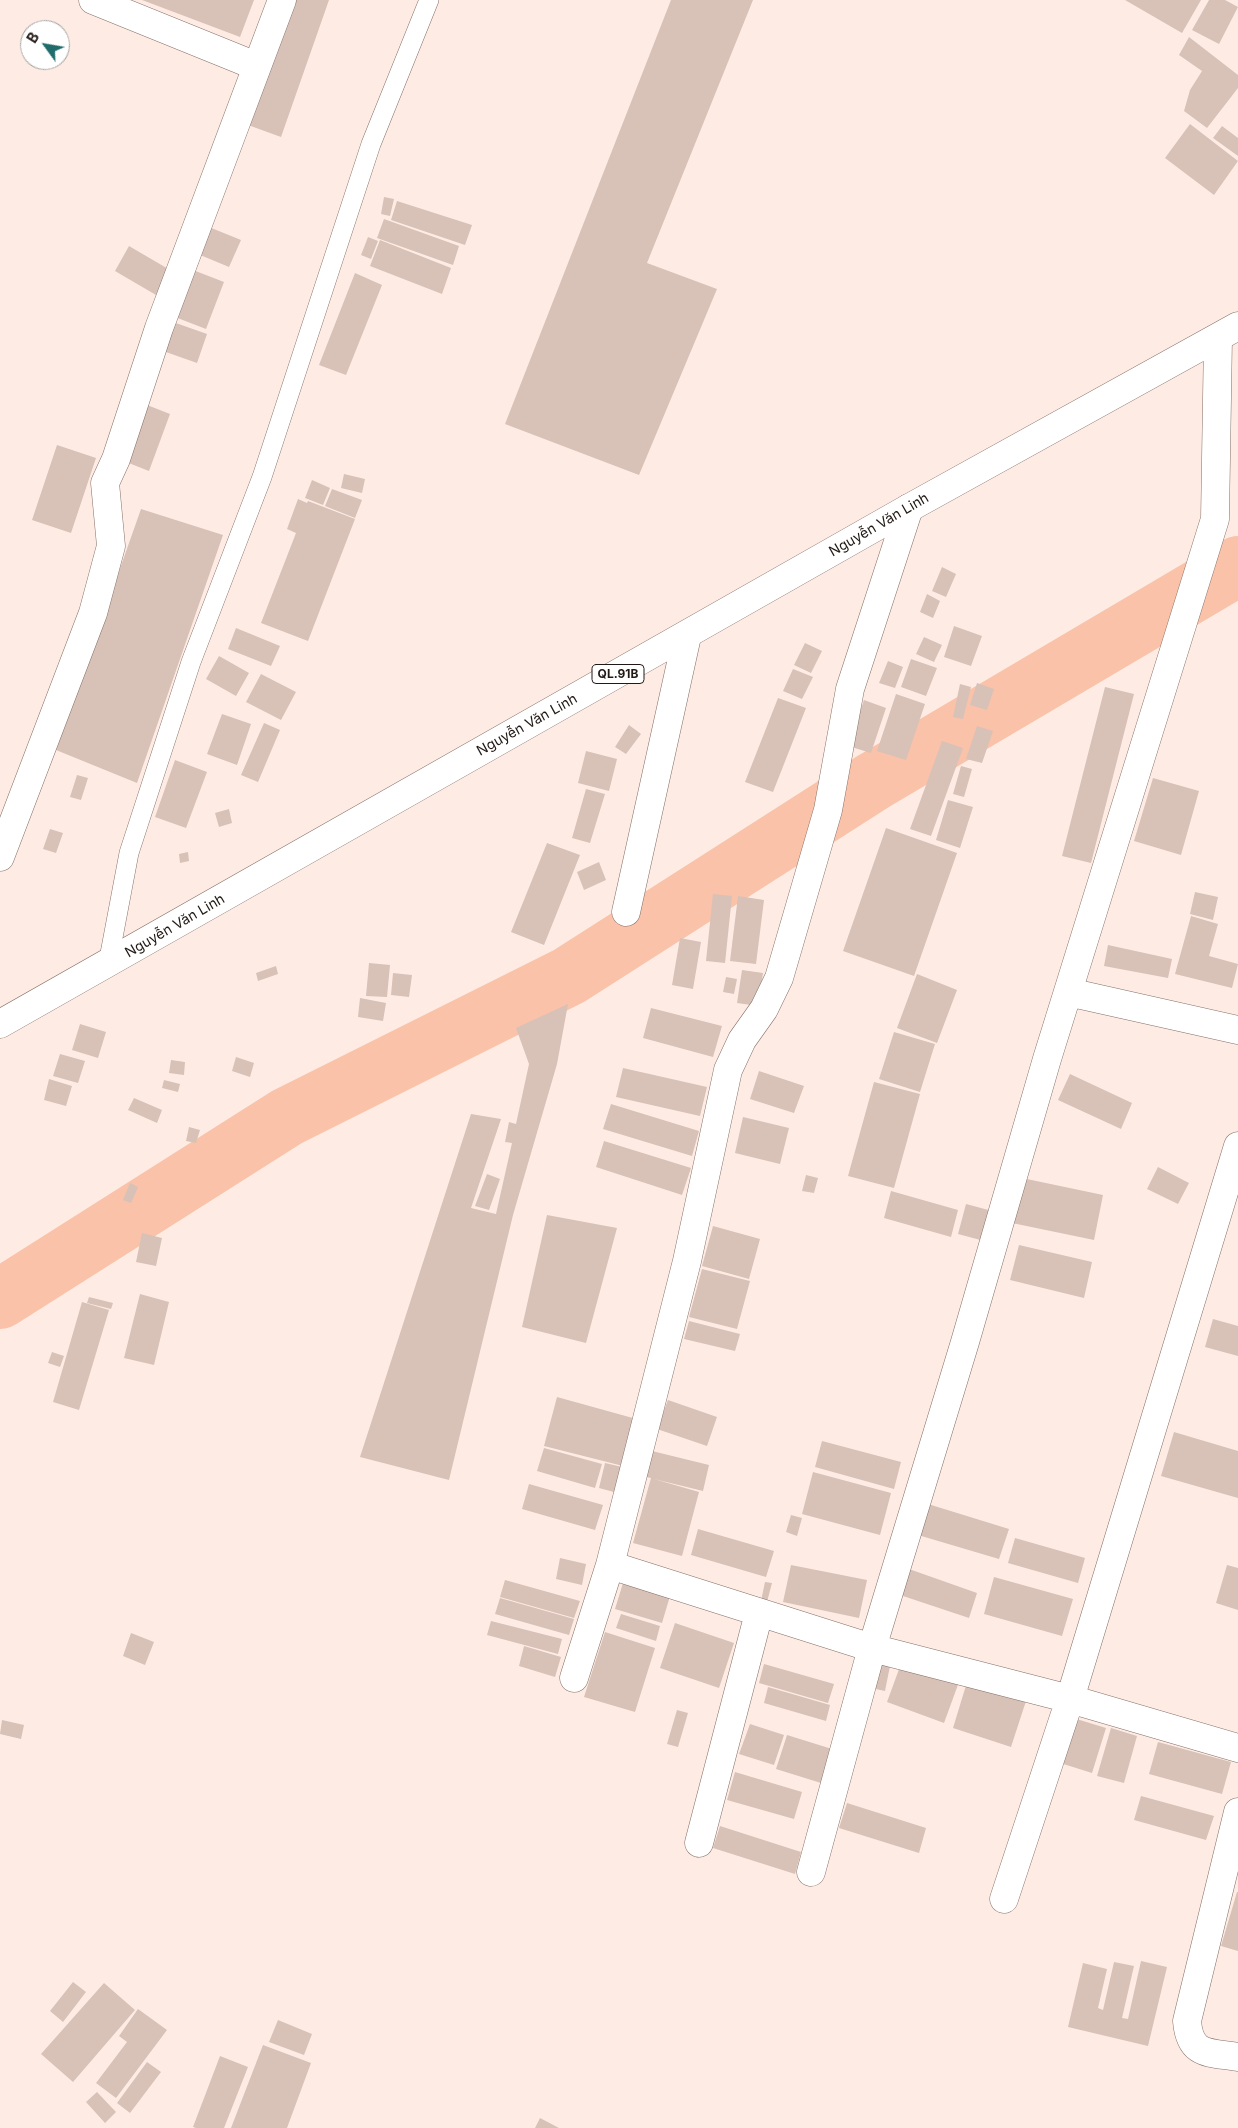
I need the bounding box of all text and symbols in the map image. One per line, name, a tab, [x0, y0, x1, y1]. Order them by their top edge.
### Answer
north arrow	[20, 20, 70, 70]
text: B	[23, 29, 42, 46]
street label: Nguyễn Văn Linh	[826, 490, 932, 560]
road number: QL.91B	[592, 664, 644, 684]
street label: Nguyễn Văn Linh	[474, 690, 580, 760]
street label: Nguyễn Văn Linh	[122, 891, 228, 961]

